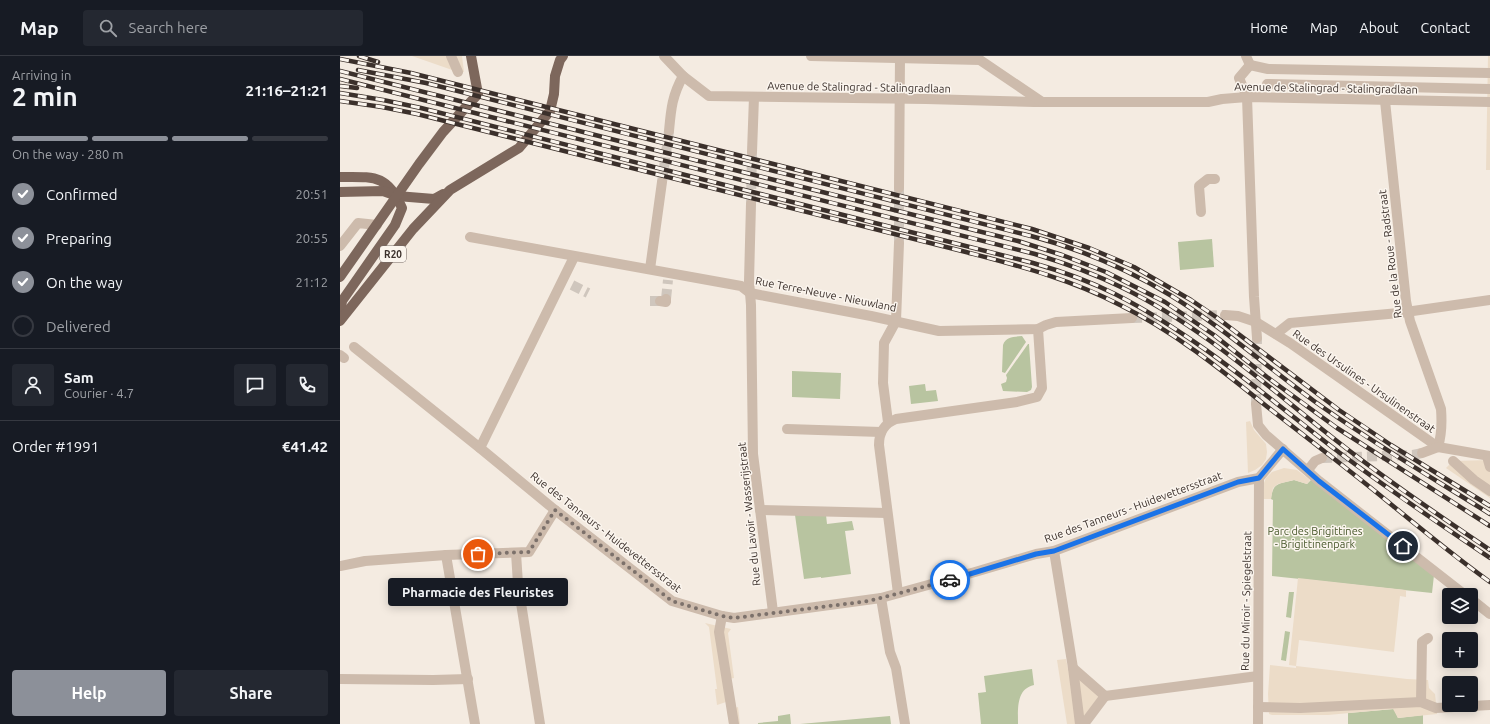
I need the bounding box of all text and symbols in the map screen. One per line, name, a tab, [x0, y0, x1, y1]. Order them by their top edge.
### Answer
search box	[83, 10, 363, 46]
text: Map	[20, 17, 59, 39]
icon: search	[97, 17, 119, 39]
text: Search here	[129, 19, 208, 36]
text: Home	[1250, 20, 1288, 36]
text: Map	[1310, 20, 1338, 36]
text: About	[1360, 20, 1399, 36]
text: Contact	[1421, 20, 1470, 36]
text: Arriving in	[12, 68, 71, 82]
street label: Avenue de Stalingrad - Stalingradlaan	[767, 79, 951, 95]
street label: Avenue de Stalingrad - Stalingradlaan	[1234, 80, 1418, 96]
text: 2 min	[12, 82, 78, 111]
text: 21:16–21:21	[245, 82, 328, 99]
text: On the way · 280 m	[12, 147, 124, 161]
icon: check	[12, 183, 34, 205]
text: Confirmed	[46, 186, 118, 203]
text: 20:51	[295, 187, 328, 201]
street label: Rue de la Roue - Radstraat	[1376, 188, 1404, 319]
icon: check	[12, 227, 34, 249]
text: Preparing	[46, 230, 112, 247]
text: 20:55	[295, 231, 328, 245]
road number: R20	[380, 246, 406, 262]
icon: check	[12, 271, 34, 293]
text: On the way	[46, 274, 122, 291]
street label: Rue Terre-Neuve - Nieuwland	[754, 274, 898, 314]
text: 21:12	[295, 275, 328, 289]
text: Delivered	[46, 318, 111, 335]
street label: Rue des Ursulines - Ursulinenstraat	[1291, 327, 1438, 435]
button: person	[12, 364, 54, 406]
button: chat	[234, 364, 276, 406]
button: phone	[286, 364, 328, 406]
text: Sam	[64, 369, 94, 386]
text: Courier · 4.7	[64, 386, 134, 400]
text: Order #1991	[12, 438, 99, 455]
text: €41.42	[282, 438, 328, 455]
street label: Rue du Lavoir - Wasserijstraat	[735, 441, 763, 587]
street label: Rue des Tanneurs - Huidevettersstraat	[528, 469, 684, 595]
street label: Rue des Tanneurs - Huidevettersstraat	[1043, 469, 1224, 545]
park label: Parc des Brigittines - Brigittinenpark	[1268, 525, 1363, 550]
pin	[1386, 529, 1420, 563]
street label: Rue du Miroir - Spiegelstraat	[1239, 530, 1253, 671]
icon: home	[1392, 535, 1414, 557]
pin	[461, 537, 495, 571]
icon: bag	[467, 543, 489, 565]
courier	[930, 560, 970, 600]
icon: car	[939, 569, 961, 591]
callout: Pharmacie des Fleuristes	[388, 578, 568, 606]
text: Pharmacie des Fleuristes	[402, 585, 554, 599]
map controls	[1442, 588, 1478, 712]
button: layers	[1442, 588, 1478, 624]
button: +	[1442, 632, 1478, 668]
button: Help	[12, 670, 166, 716]
button: Share	[174, 670, 328, 716]
button: −	[1442, 676, 1478, 712]

